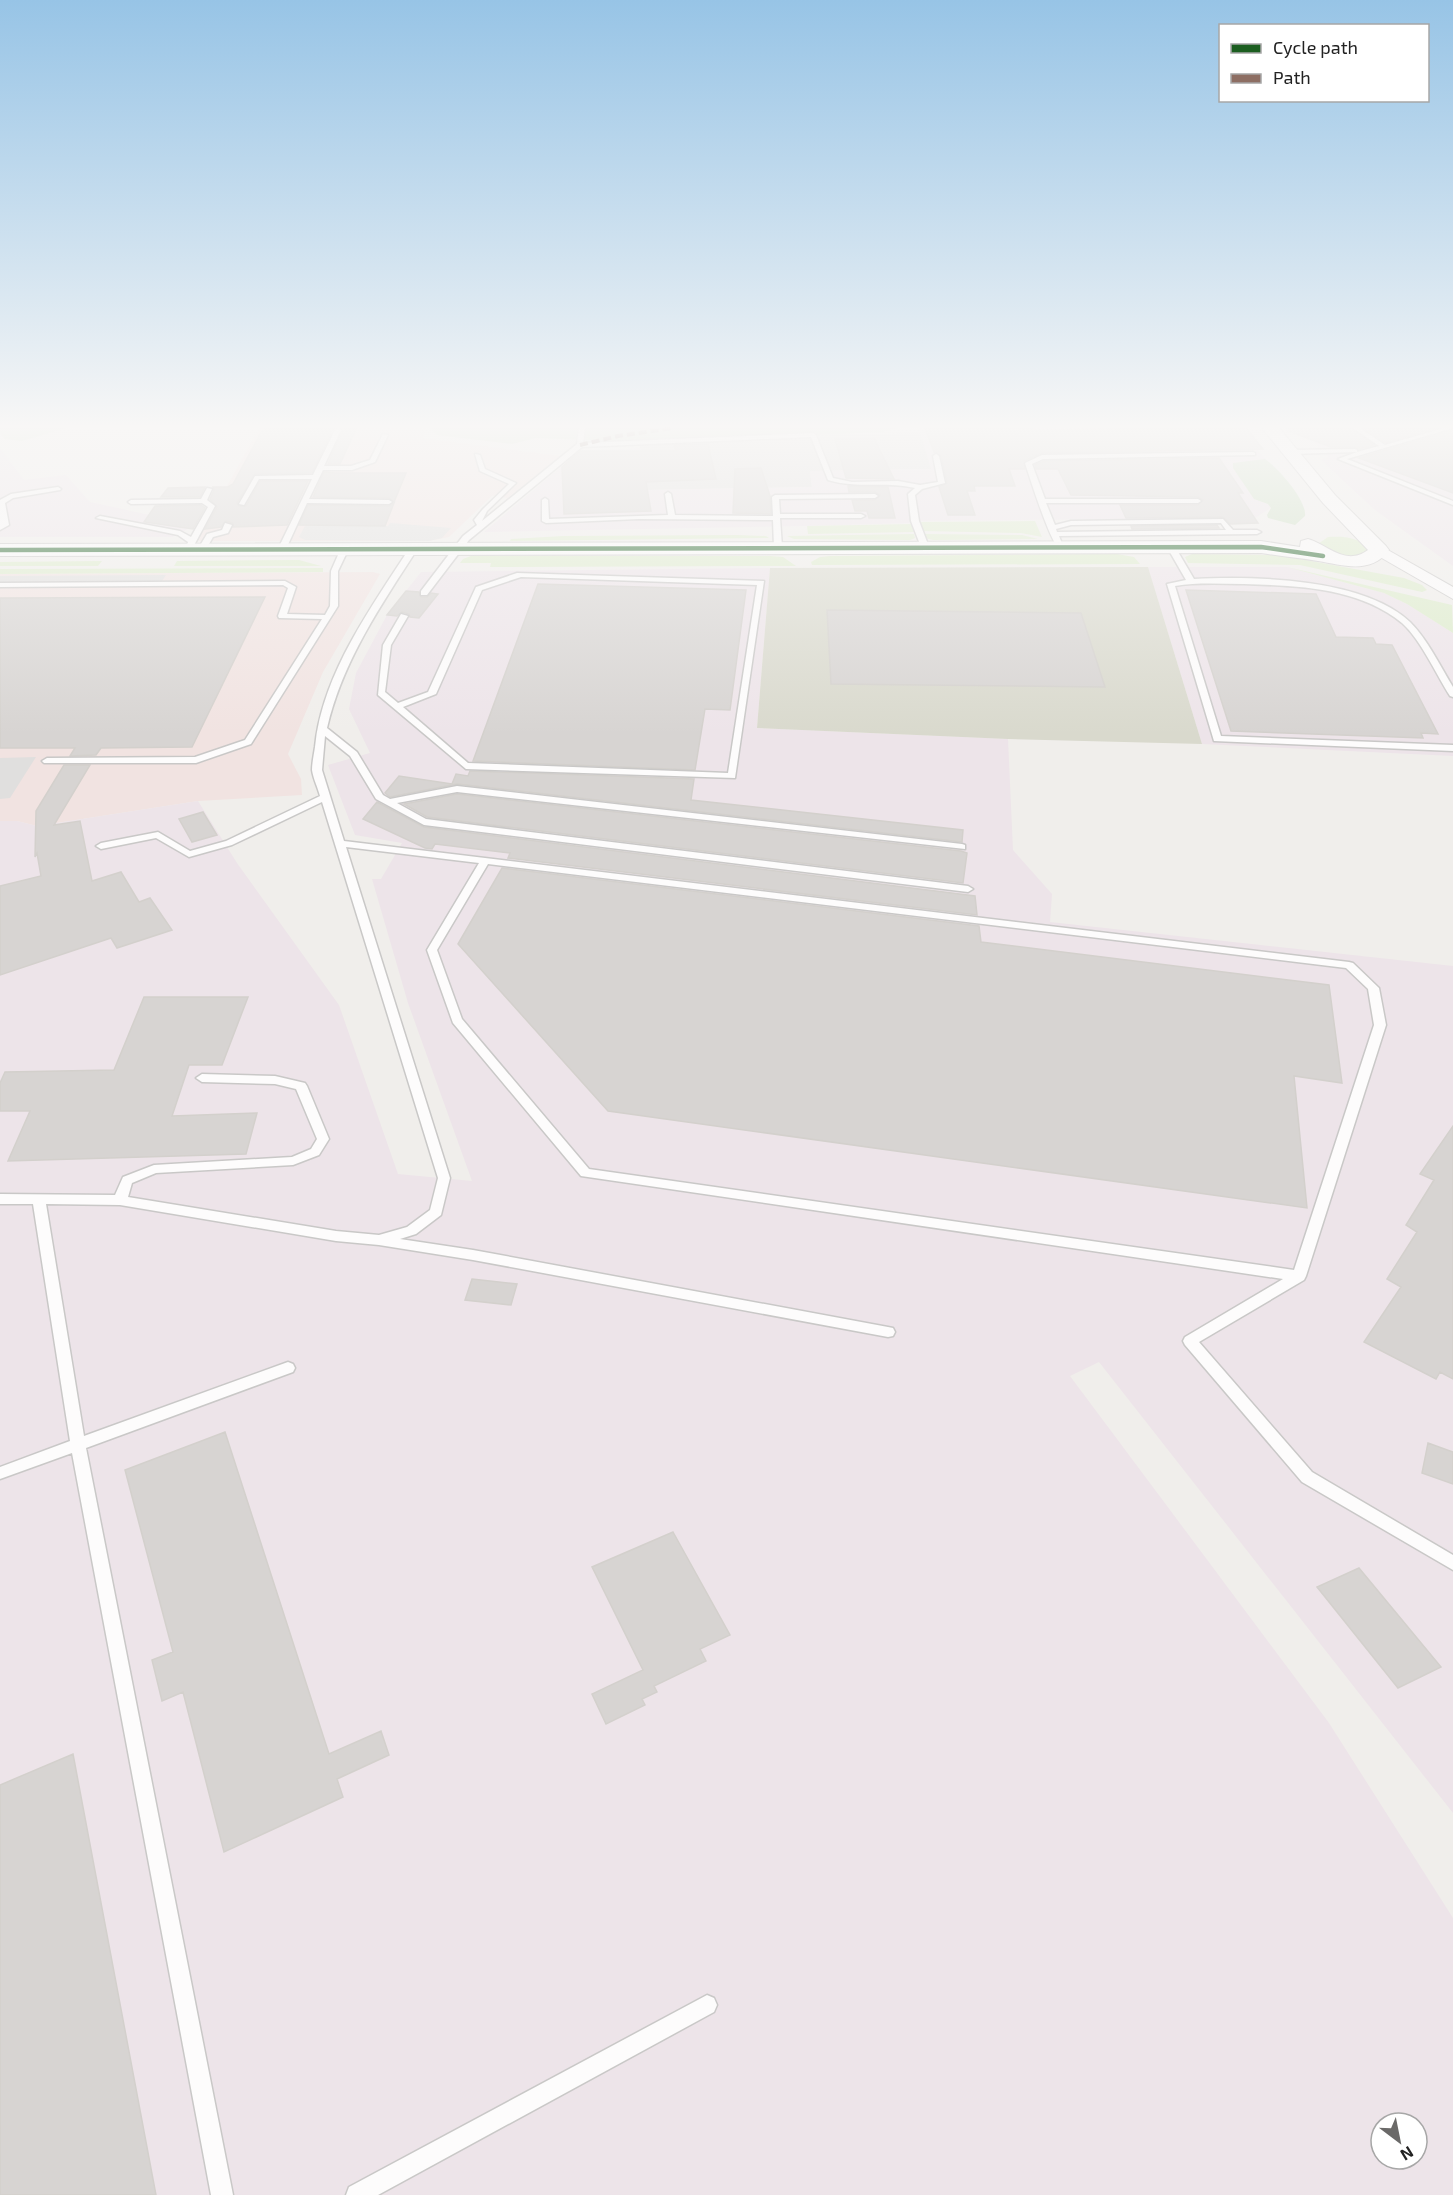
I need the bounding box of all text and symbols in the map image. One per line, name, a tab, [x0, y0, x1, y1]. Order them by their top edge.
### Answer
legend	[1219, 24, 1429, 102]
text: Cycle path	[1273, 36, 1358, 58]
text: Path	[1273, 66, 1311, 88]
north arrow	[1369, 2111, 1429, 2171]
text: N	[1397, 2143, 1417, 2165]

